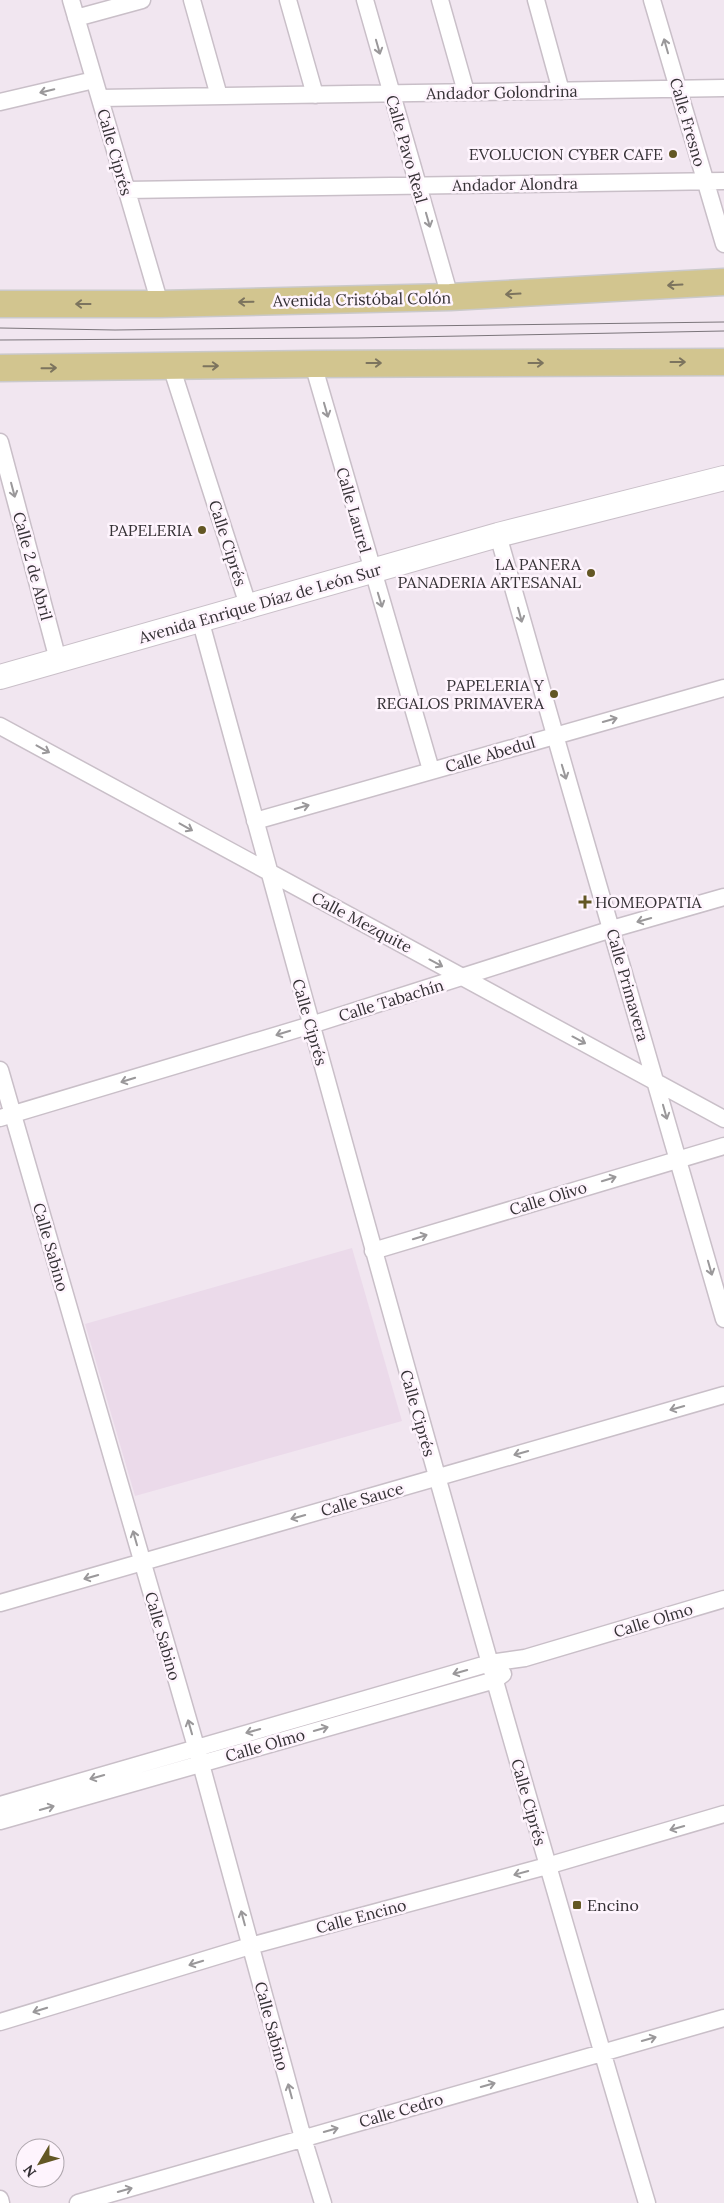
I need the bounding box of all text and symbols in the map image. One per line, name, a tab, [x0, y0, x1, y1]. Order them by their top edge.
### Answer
one-way arrow	[374, 38, 384, 54]
one-way arrow	[660, 39, 670, 55]
street label: Calle Fresno	[666, 75, 710, 169]
street label: Andador Golondrina	[425, 81, 578, 103]
one-way arrow	[40, 87, 56, 96]
street label: Calle Pavo Real	[382, 93, 432, 205]
street label: Calle Ciprés	[93, 106, 137, 198]
place label: EVOLUCION CYBER CAFE	[469, 144, 663, 164]
marker: EVOLUCION CYBER CAFE	[667, 148, 679, 160]
street label: Andador Alondra	[451, 173, 578, 195]
one-way arrow	[423, 211, 433, 227]
one-way arrow	[668, 280, 684, 289]
street label: Avenida Cristóbal Colón	[272, 287, 452, 311]
one-way arrow	[505, 289, 521, 298]
one-way arrow	[238, 297, 254, 307]
one-way arrow	[75, 299, 92, 309]
one-way arrow	[365, 358, 381, 368]
one-way arrow	[528, 358, 544, 368]
one-way arrow	[670, 358, 686, 367]
one-way arrow	[203, 361, 219, 370]
one-way arrow	[40, 363, 56, 373]
one-way arrow	[322, 402, 331, 418]
street label: Calle Laurel	[332, 465, 376, 555]
one-way arrow	[8, 481, 18, 497]
street label: Calle Ciprés	[205, 498, 251, 588]
street label: Calle 2 de Abril	[9, 510, 57, 622]
place label: PAPELERIA	[109, 520, 193, 540]
marker: PAPELERIA	[196, 524, 208, 536]
place label: LA PANERA PANADERIA ARTESANAL	[397, 554, 582, 592]
street label: Avenida Enrique Díaz de León Sur	[135, 559, 384, 648]
marker: LA PANERA PANADERIA ARTESANAL	[585, 567, 597, 579]
one-way arrow	[376, 592, 386, 608]
one-way arrow	[516, 607, 526, 623]
place label: PAPELERIA Y REGALOS PRIMAVERA	[377, 675, 545, 713]
marker: PAPELERIA Y REGALOS PRIMAVERA	[548, 688, 560, 700]
one-way arrow	[602, 715, 618, 724]
street label: Calle Abedul	[443, 732, 537, 776]
one-way arrow	[35, 745, 50, 754]
one-way arrow	[560, 763, 570, 779]
one-way arrow	[294, 802, 310, 812]
one-way arrow	[178, 822, 192, 832]
street label: Calle Mezquite	[308, 887, 416, 957]
place label: HOMEOPATIA	[595, 892, 703, 912]
marker: HOMEOPATIA	[579, 896, 591, 908]
one-way arrow	[636, 916, 652, 925]
street label: Calle Primavera	[602, 926, 654, 1044]
one-way arrow	[428, 958, 443, 968]
street label: Calle Tabachín	[336, 974, 446, 1025]
street label: Calle Ciprés	[288, 976, 332, 1068]
one-way arrow	[276, 1029, 292, 1039]
one-way arrow	[571, 1036, 586, 1045]
one-way arrow	[120, 1075, 136, 1085]
one-way arrow	[660, 1104, 670, 1120]
one-way arrow	[600, 1174, 616, 1184]
street label: Calle Olivo	[507, 1177, 589, 1219]
street label: Calle Sabino	[29, 1200, 73, 1294]
one-way arrow	[411, 1231, 427, 1241]
one-way arrow	[705, 1260, 715, 1276]
street label: Calle Ciprés	[396, 1367, 440, 1459]
one-way arrow	[670, 1404, 686, 1414]
one-way arrow	[513, 1449, 529, 1459]
street label: Calle Sauce	[318, 1478, 406, 1520]
one-way arrow	[290, 1513, 306, 1523]
one-way arrow	[129, 1530, 139, 1546]
one-way arrow	[83, 1572, 99, 1582]
street label: Calle Sabino	[141, 1589, 185, 1683]
street label: Calle Olmo	[611, 1598, 695, 1642]
one-way arrow	[452, 1667, 468, 1677]
one-way arrow	[185, 1720, 195, 1736]
street label: Calle Olmo	[223, 1724, 307, 1766]
one-way arrow	[313, 1724, 329, 1734]
one-way arrow	[246, 1727, 262, 1737]
street label: Calle Ciprés	[507, 1756, 551, 1848]
one-way arrow	[90, 1772, 106, 1782]
one-way arrow	[38, 1802, 54, 1812]
one-way arrow	[670, 1824, 686, 1833]
one-way arrow	[513, 1869, 529, 1878]
street label: Calle Encino	[314, 1894, 408, 1938]
place label: Encino	[587, 1895, 639, 1915]
marker: Encino	[571, 1899, 583, 1911]
one-way arrow	[237, 1910, 247, 1926]
one-way arrow	[188, 1958, 204, 1968]
street label: Calle Sabino	[251, 1979, 293, 2073]
one-way arrow	[33, 2006, 49, 2016]
one-way arrow	[641, 2034, 657, 2044]
one-way arrow	[479, 2080, 495, 2090]
one-way arrow	[285, 2084, 295, 2100]
street label: Calle Cedro	[357, 2088, 445, 2132]
one-way arrow	[323, 2125, 339, 2135]
north arrow	[15, 2138, 65, 2188]
text: N	[19, 2161, 40, 2181]
one-way arrow	[116, 2184, 132, 2194]

